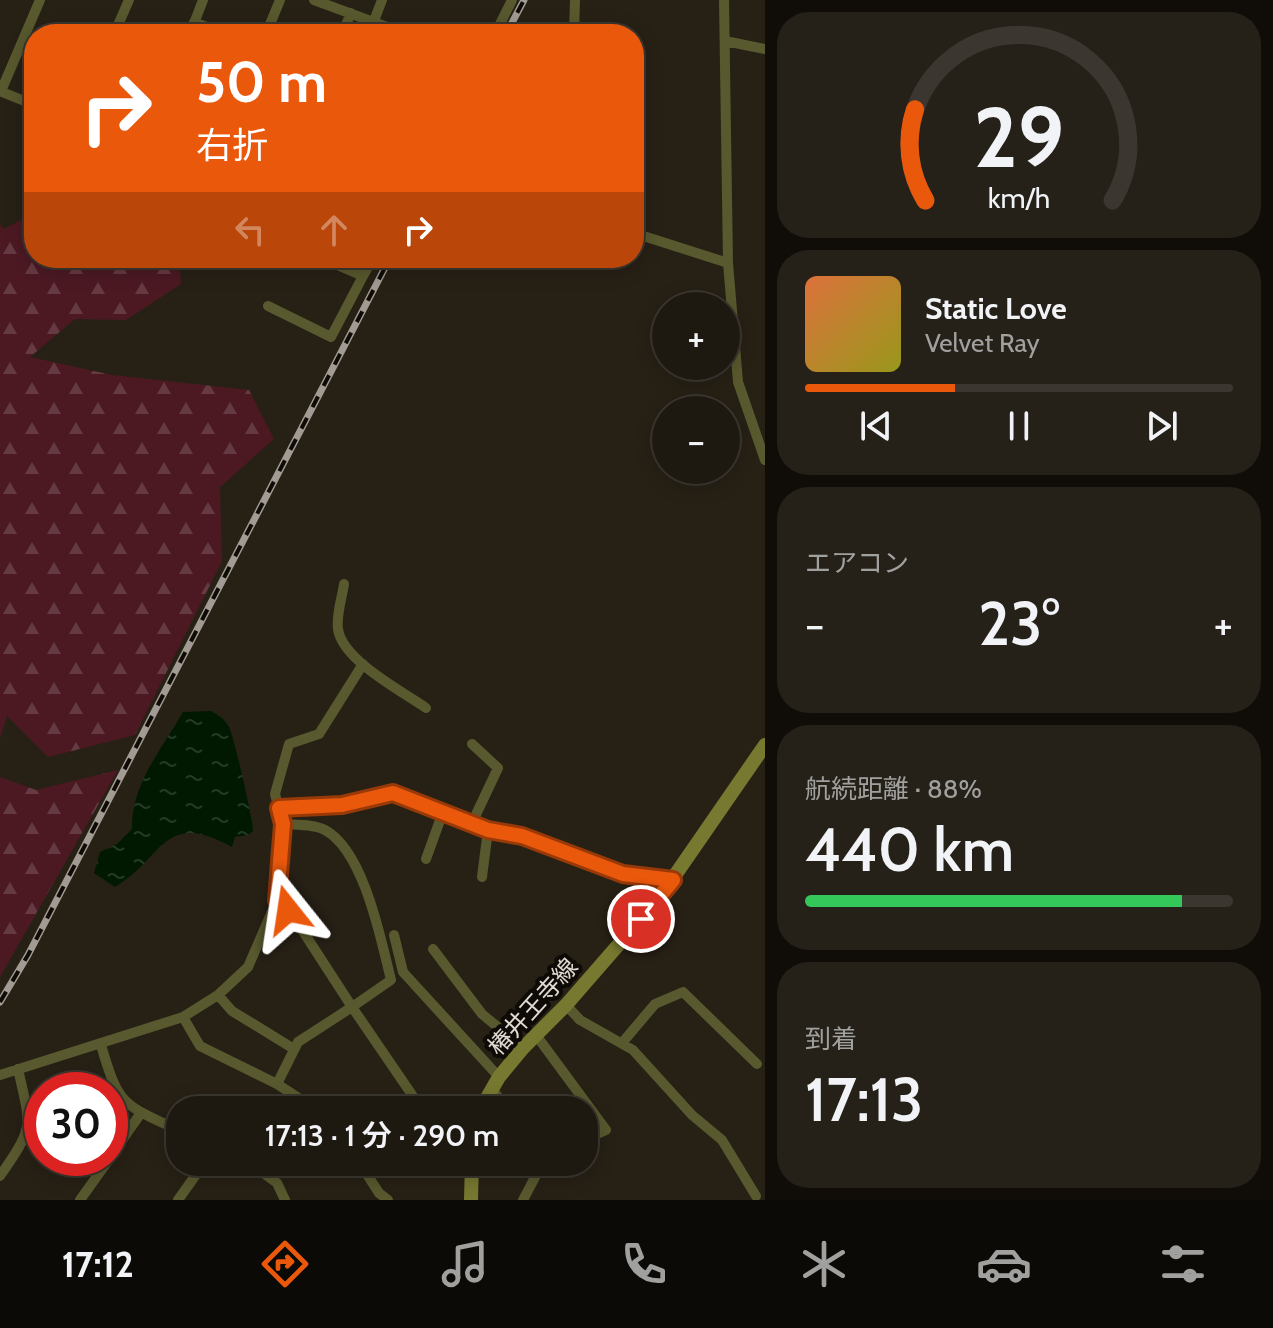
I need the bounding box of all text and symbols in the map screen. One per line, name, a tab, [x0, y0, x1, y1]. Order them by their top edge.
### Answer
text: 50 m	[196, 48, 327, 116]
icon: right	[64, 56, 168, 160]
text: 29	[974, 86, 1064, 187]
text: 右折	[196, 123, 268, 167]
text: km/h	[988, 180, 1050, 215]
icon: left	[228, 208, 272, 252]
icon: ahead	[312, 208, 356, 252]
icon: right	[396, 208, 440, 252]
text: Static Love	[925, 290, 1067, 327]
map controls	[652, 292, 740, 484]
button: +	[652, 292, 740, 380]
text: Velvet Ray	[925, 327, 1040, 359]
button: −	[652, 396, 740, 484]
icon: previous	[854, 404, 898, 448]
icon: pause	[997, 404, 1041, 448]
icon: next	[1140, 404, 1184, 448]
text: エアコン	[805, 547, 909, 579]
text: 23°	[978, 587, 1060, 660]
text: −	[805, 598, 824, 651]
text: +	[1214, 598, 1233, 651]
text: 航続距離 · 88%	[805, 773, 982, 805]
text: 440 km	[805, 813, 1014, 886]
position arrow	[246, 868, 330, 952]
pin	[607, 885, 675, 953]
icon: arrive	[619, 897, 663, 941]
street label: 椿井王寺線	[482, 952, 584, 1061]
text: 到着	[805, 1023, 857, 1055]
text: 17:13	[805, 1063, 923, 1136]
speed limit sign: 30	[24, 1072, 128, 1176]
text: 17:13 · 1 分 · 290 m	[265, 1117, 499, 1154]
icon: directions	[257, 1236, 313, 1292]
icon: music	[437, 1236, 493, 1292]
icon: phone	[616, 1236, 672, 1292]
icon: climate	[796, 1236, 852, 1292]
icon: car	[976, 1236, 1032, 1292]
icon: filters	[1155, 1236, 1211, 1292]
text: 17:12	[62, 1242, 134, 1286]

